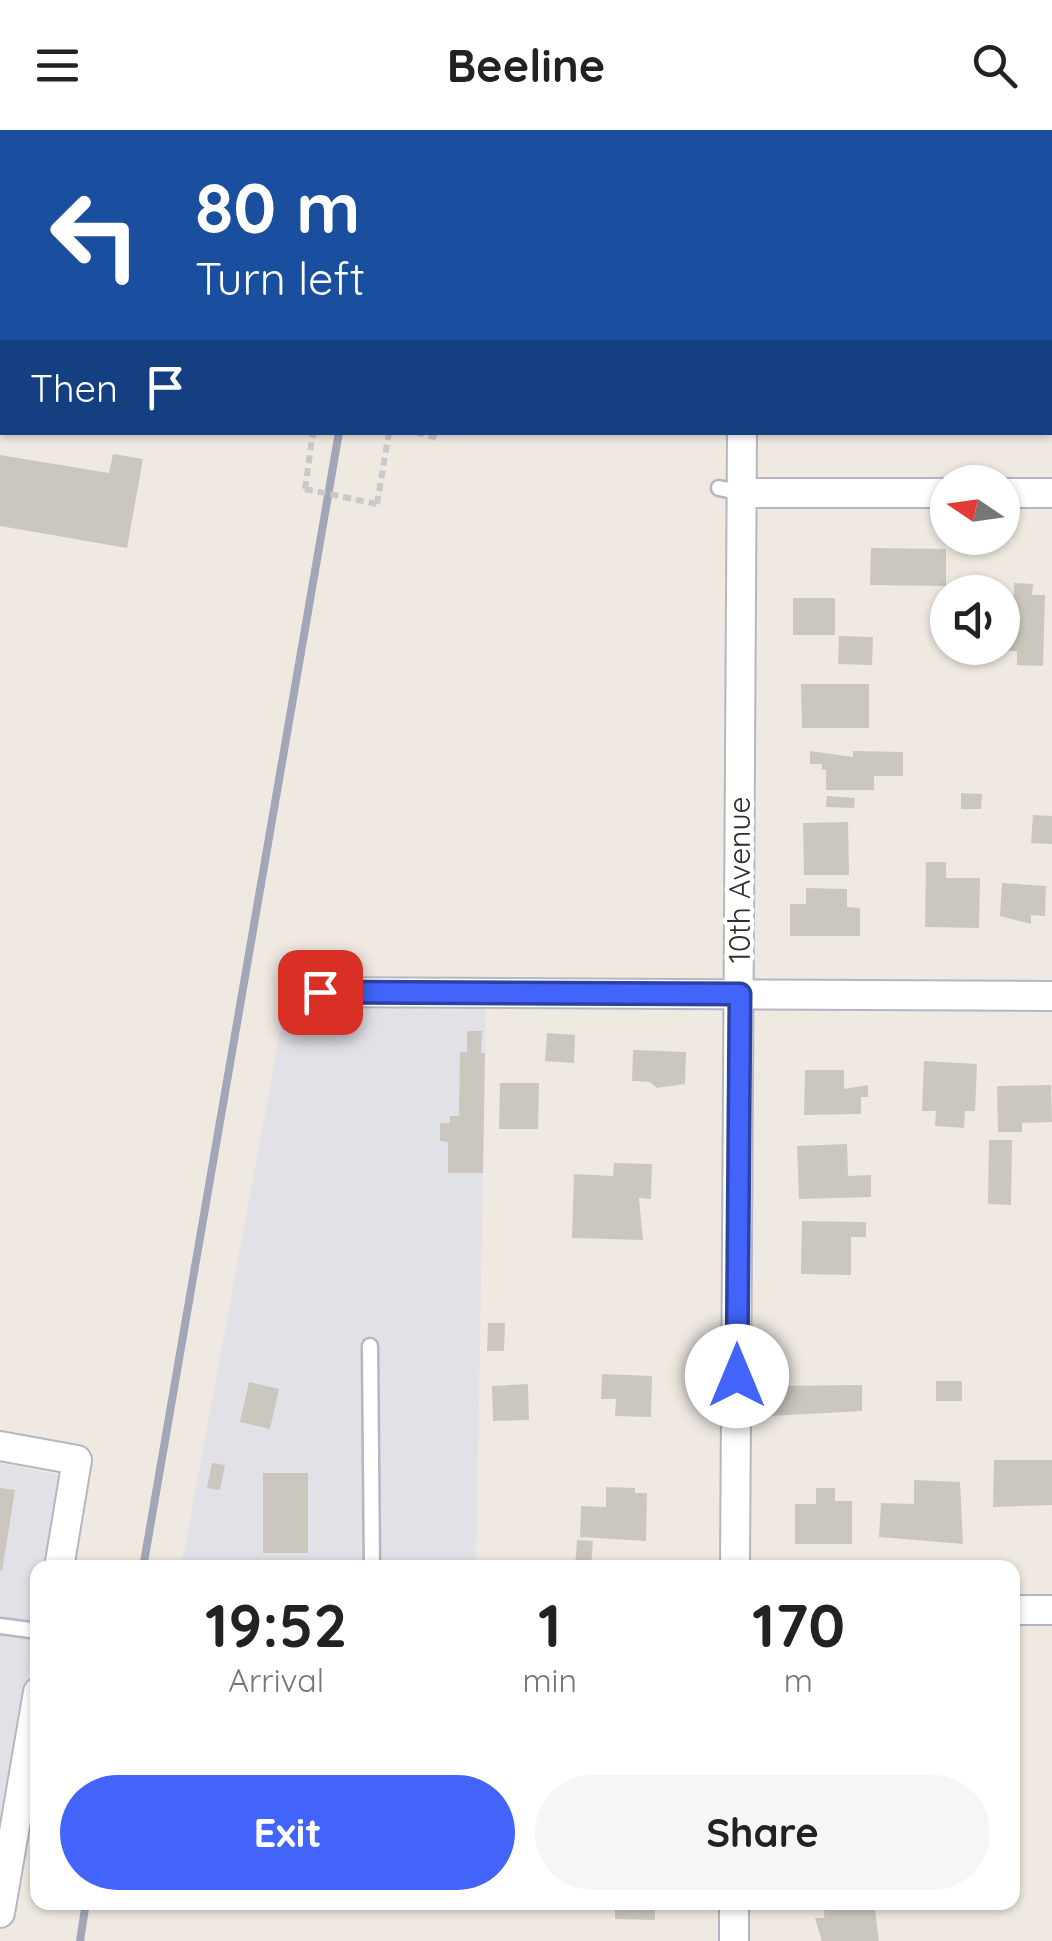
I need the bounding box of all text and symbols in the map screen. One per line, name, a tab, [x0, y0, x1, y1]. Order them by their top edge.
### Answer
text: Beeline	[447, 37, 605, 93]
icon: menu	[30, 38, 85, 93]
icon: search	[967, 38, 1022, 93]
text: 80 m	[195, 163, 360, 251]
icon: left	[30, 170, 160, 300]
text: Turn left	[195, 250, 365, 306]
icon: arrive	[138, 360, 193, 415]
text: Then	[30, 364, 118, 412]
north arrow	[930, 465, 1020, 555]
map controls	[930, 465, 1020, 665]
button: sound	[930, 575, 1020, 665]
street label: 10th Avenue	[720, 797, 758, 963]
pin	[278, 950, 363, 1035]
icon: arrive	[293, 965, 348, 1020]
position arrow	[685, 1324, 789, 1428]
text: 19:52	[205, 1587, 347, 1662]
text: 1	[538, 1587, 561, 1662]
text: 170	[752, 1587, 845, 1662]
text: Arrival	[228, 1660, 324, 1700]
text: min	[522, 1660, 577, 1700]
text: m	[784, 1660, 813, 1700]
button: Exit	[60, 1775, 515, 1890]
button: Share	[535, 1775, 990, 1890]

